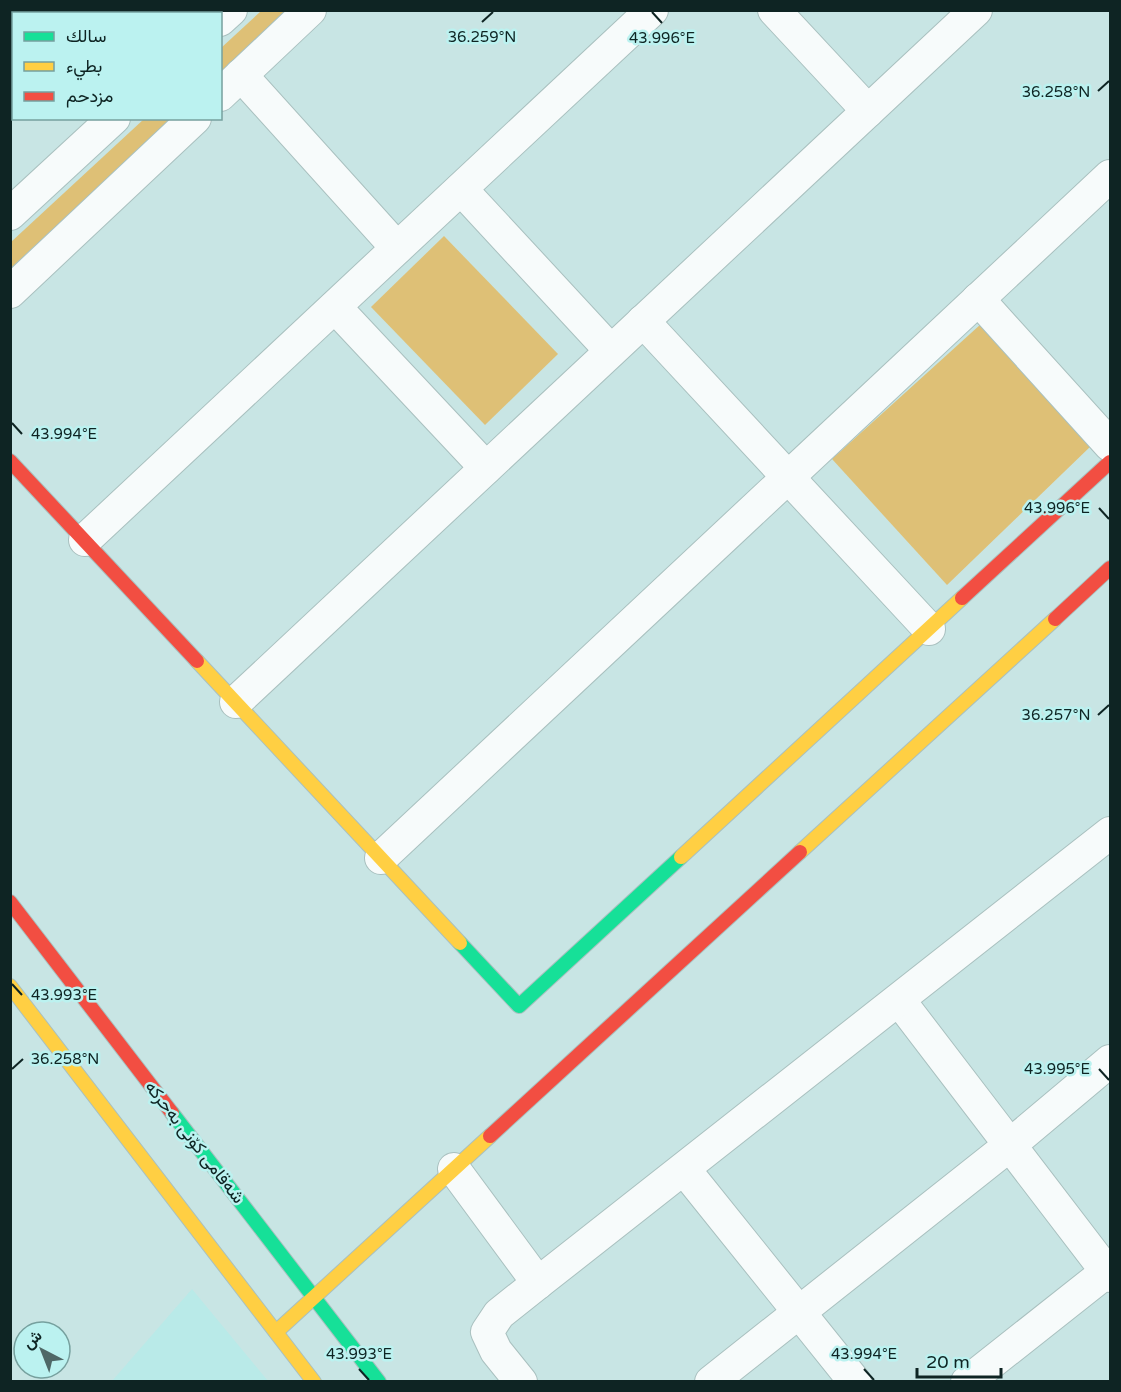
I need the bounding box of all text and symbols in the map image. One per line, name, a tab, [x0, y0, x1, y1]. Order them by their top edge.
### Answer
legend	[12, 12, 222, 120]
text: سالك	[66, 25, 106, 47]
text: 36.259°N	[448, 28, 516, 46]
text: 43.996°E	[629, 29, 695, 47]
text: بطيء	[66, 55, 102, 81]
text: 36.258°N	[1022, 83, 1090, 101]
text: مزدحم	[66, 85, 113, 108]
text: 43.994°E	[31, 425, 97, 443]
text: 43.996°E	[1024, 499, 1090, 517]
text: 36.257°N	[1021, 706, 1091, 724]
text: 43.993°E	[31, 986, 97, 1004]
text: 36.258°N	[31, 1050, 99, 1068]
text: 43.995°E	[1024, 1060, 1090, 1078]
street label: شەقامی کۆنی بەحرکە	[140, 1076, 250, 1208]
north arrow	[12, 1320, 72, 1380]
text: ش	[19, 1326, 46, 1353]
scale bar	[917, 1341, 1001, 1379]
text: 43.993°E	[326, 1345, 392, 1363]
text: 43.994°E	[831, 1345, 897, 1363]
text: 20 m	[926, 1351, 970, 1373]

